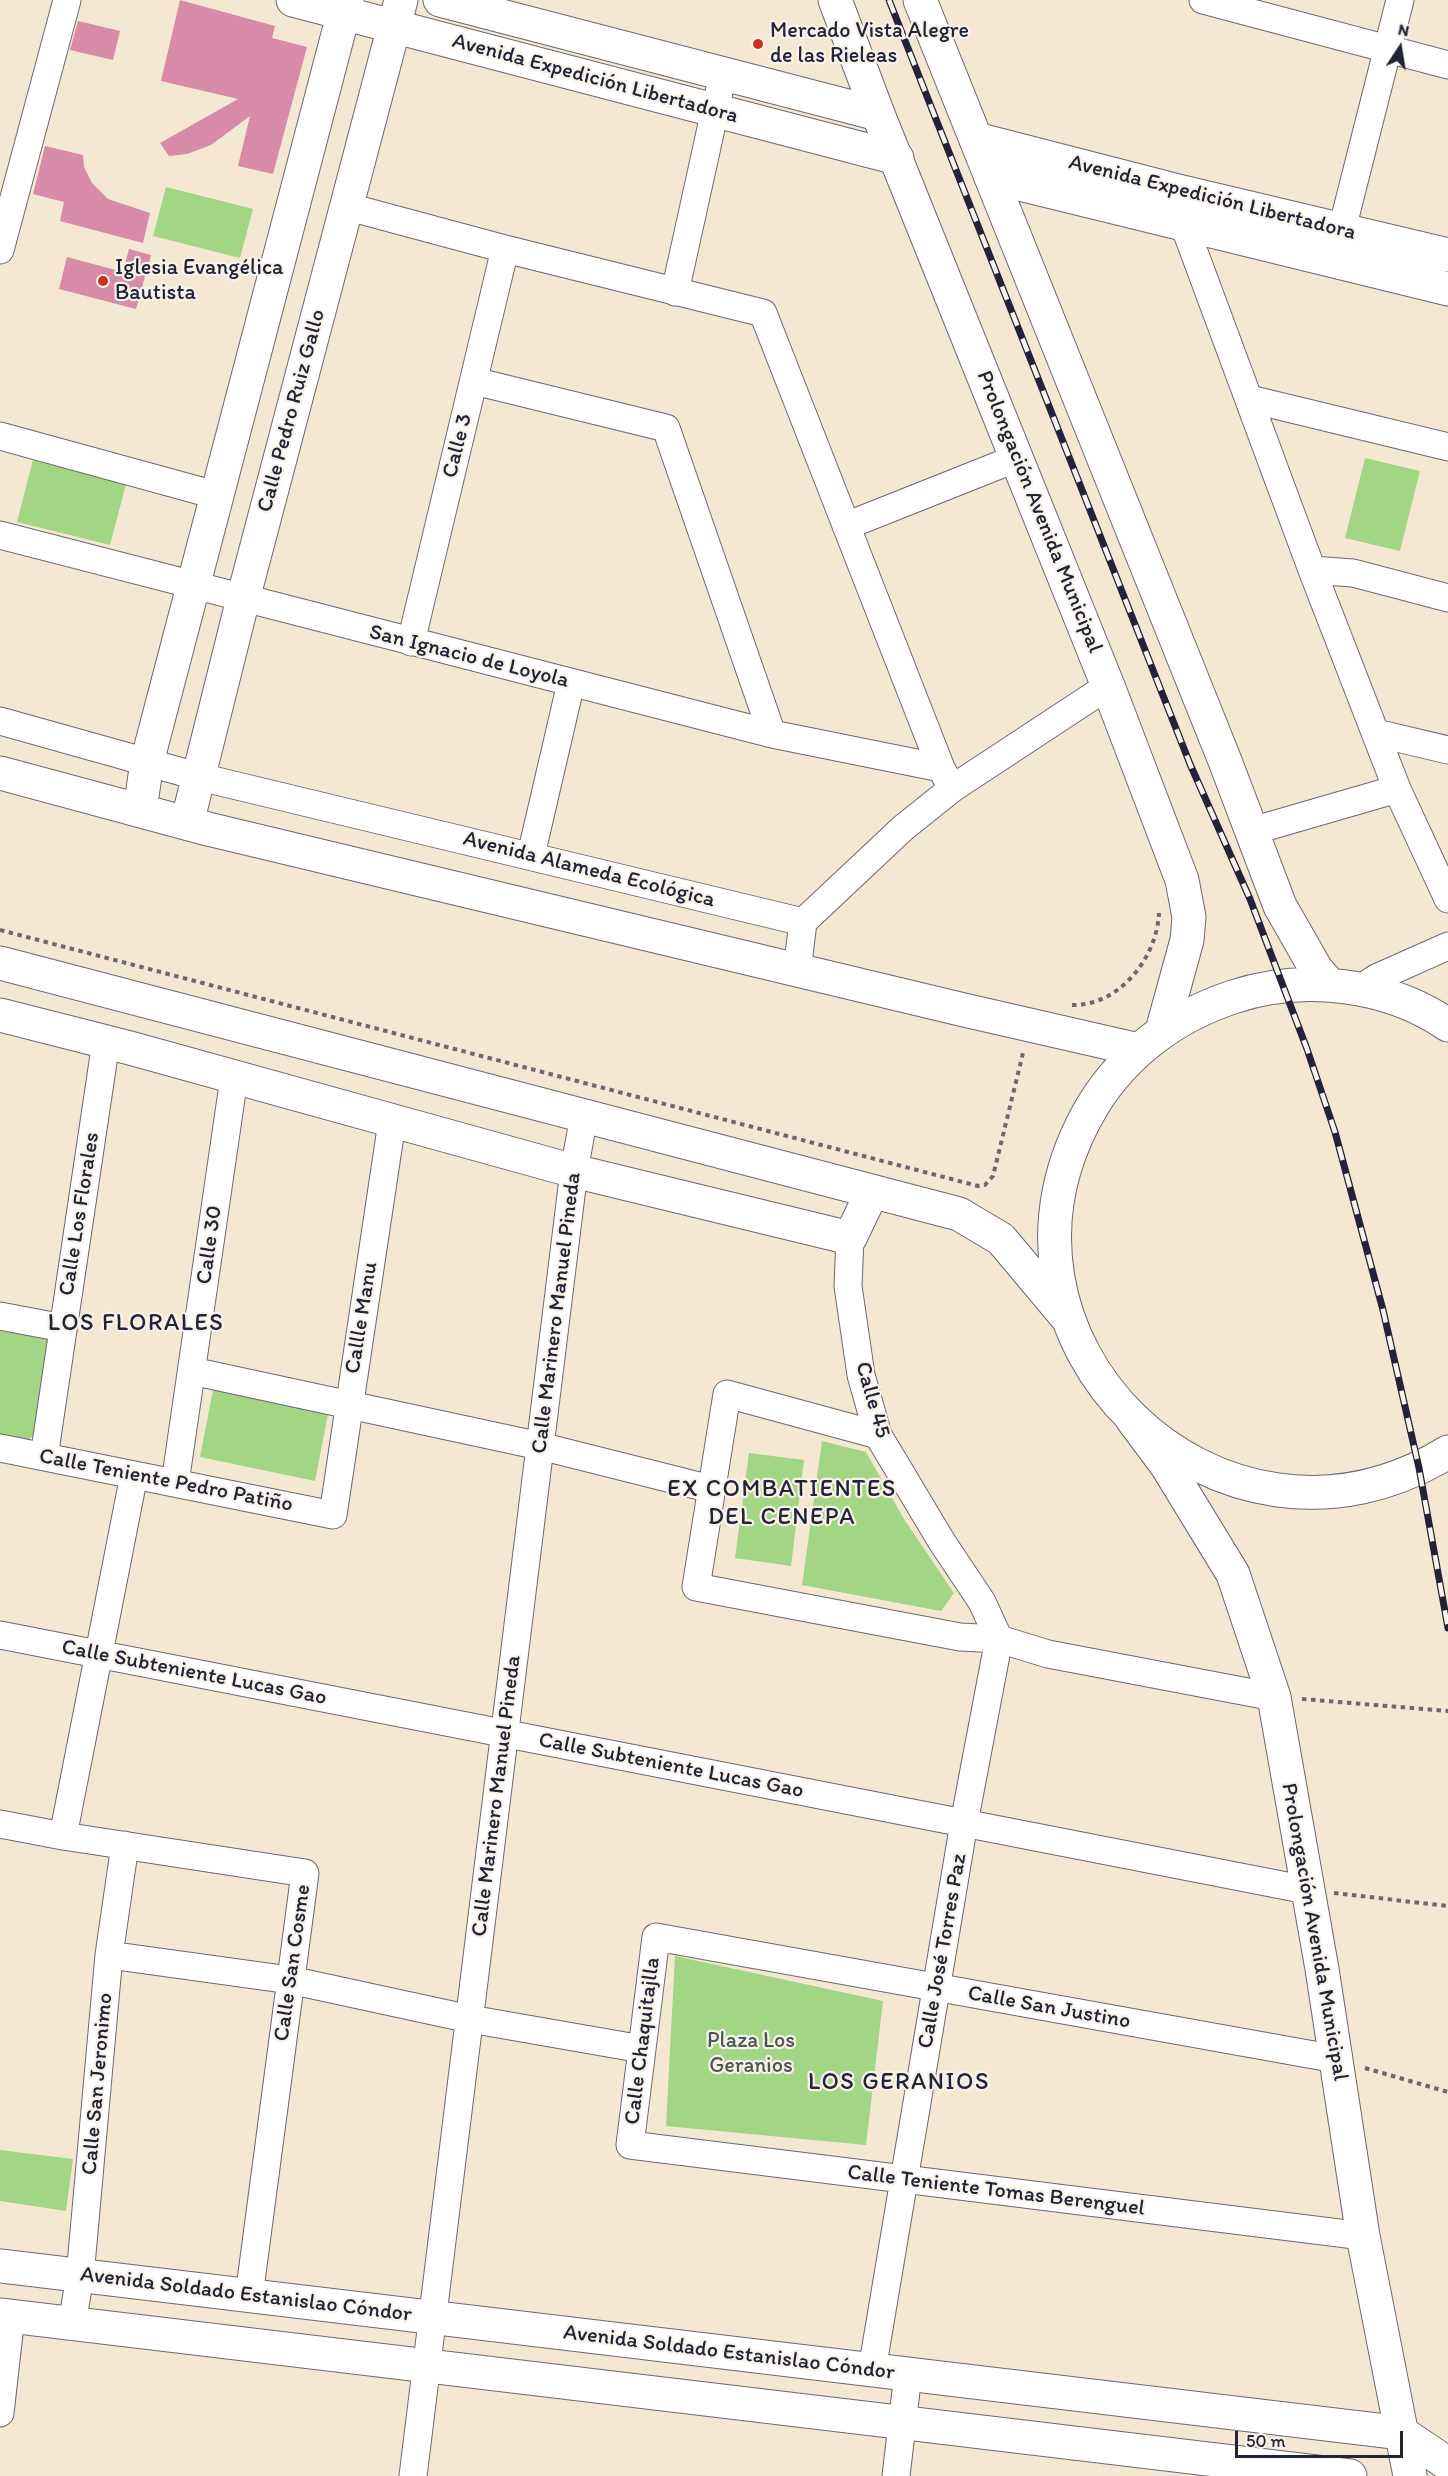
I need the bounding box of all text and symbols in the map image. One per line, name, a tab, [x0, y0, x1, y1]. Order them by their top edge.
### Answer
place label: Mercado Vista Alegre de las Rieleas	[770, 18, 969, 70]
north arrow	[1370, 18, 1430, 78]
text: N	[1397, 19, 1411, 40]
street label: Avenida Expedición Libertadora	[449, 28, 741, 130]
marker: Mercado Vista Alegre de las Rieleas	[751, 37, 765, 51]
street label: Avenida Expedición Libertadora	[1066, 150, 1358, 246]
place label: Iglesia Evangélica Bautista	[115, 255, 283, 306]
marker: Iglesia Evangélica Bautista	[96, 274, 110, 288]
street label: Calle Pedro Ruiz Gallo	[252, 307, 332, 515]
street label: Prolongación Avenida Municipal	[970, 367, 1108, 657]
street label: Calle 3	[437, 411, 479, 481]
street label: San Ignacio de Loyola	[366, 619, 572, 695]
street label: Avenida Alameda Ecológica	[461, 826, 717, 914]
street label: Calle Los Florales	[54, 1130, 106, 1298]
street label: Calle Marinero Manuel Pineda	[527, 1171, 587, 1455]
street label: Calle 30	[191, 1204, 229, 1286]
street label: Callle Manu	[340, 1260, 384, 1376]
district label: LOS FLORALES	[48, 1310, 224, 1338]
street label: Calle 45	[849, 1359, 895, 1441]
street label: Calle Teniente Pedro Patiño	[37, 1443, 295, 1519]
district label: EX COMBATIENTES DEL CENEPA	[666, 1476, 898, 1532]
street label: Calle Subteniente Lucas Gao	[59, 1634, 329, 1712]
street label: Calle Marinero Manuel Pineda	[467, 1654, 527, 1938]
street label: Calle Subteniente Lucas Gao	[536, 1727, 806, 1805]
street label: Prolongación Avenida Municipal	[1275, 1781, 1353, 2083]
street label: Calle José Torres Paz	[913, 1851, 973, 2051]
street label: Calle San Cosme	[269, 1883, 317, 2043]
street label: Calle Chaquitajlla	[620, 1956, 666, 2126]
street label: Calle San Justino	[966, 1981, 1132, 2035]
street label: Calle San Jeronimo	[77, 1992, 119, 2176]
park label: Plaza Los Geranios	[707, 2028, 795, 2080]
district label: LOS GERANIOS	[808, 2069, 990, 2097]
street label: Calle Teniente Tomas Berenguel	[846, 2160, 1146, 2222]
street label: Avenida Soldado Estanislao Cóndor	[79, 2262, 413, 2328]
street label: Avenida Soldado Estanislao Cóndor	[562, 2320, 896, 2386]
scale bar	[1238, 2419, 1406, 2457]
text: 50 m	[1246, 2430, 1286, 2452]

